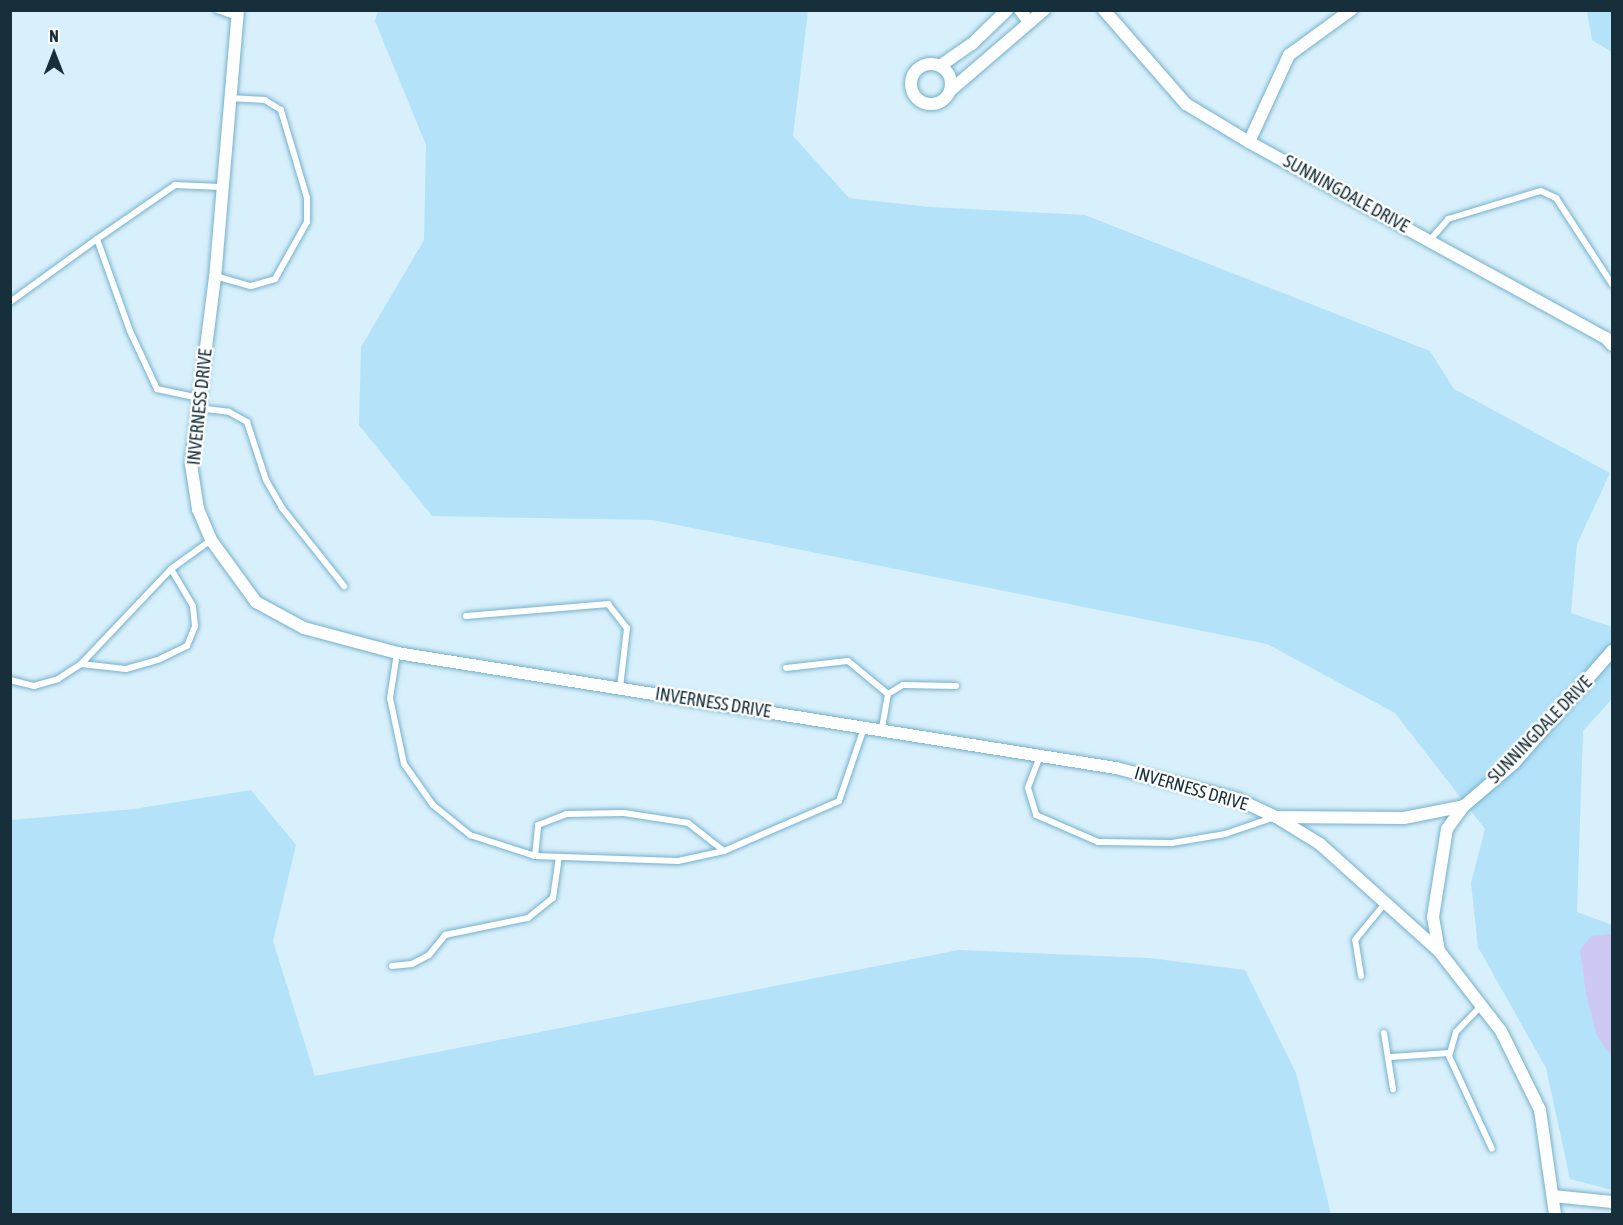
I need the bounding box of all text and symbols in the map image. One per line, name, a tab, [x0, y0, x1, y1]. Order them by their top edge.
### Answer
north arrow	[24, 24, 84, 84]
text: N	[49, 27, 59, 45]
street label: SUNNINGDALE DRIVE	[1279, 151, 1413, 237]
street label: INVERNESS DRIVE	[183, 348, 217, 466]
street label: SUNNINGDALE DRIVE	[1483, 672, 1597, 788]
street label: INVERNESS DRIVE	[654, 683, 772, 723]
street label: INVERNESS DRIVE	[1132, 763, 1250, 815]

